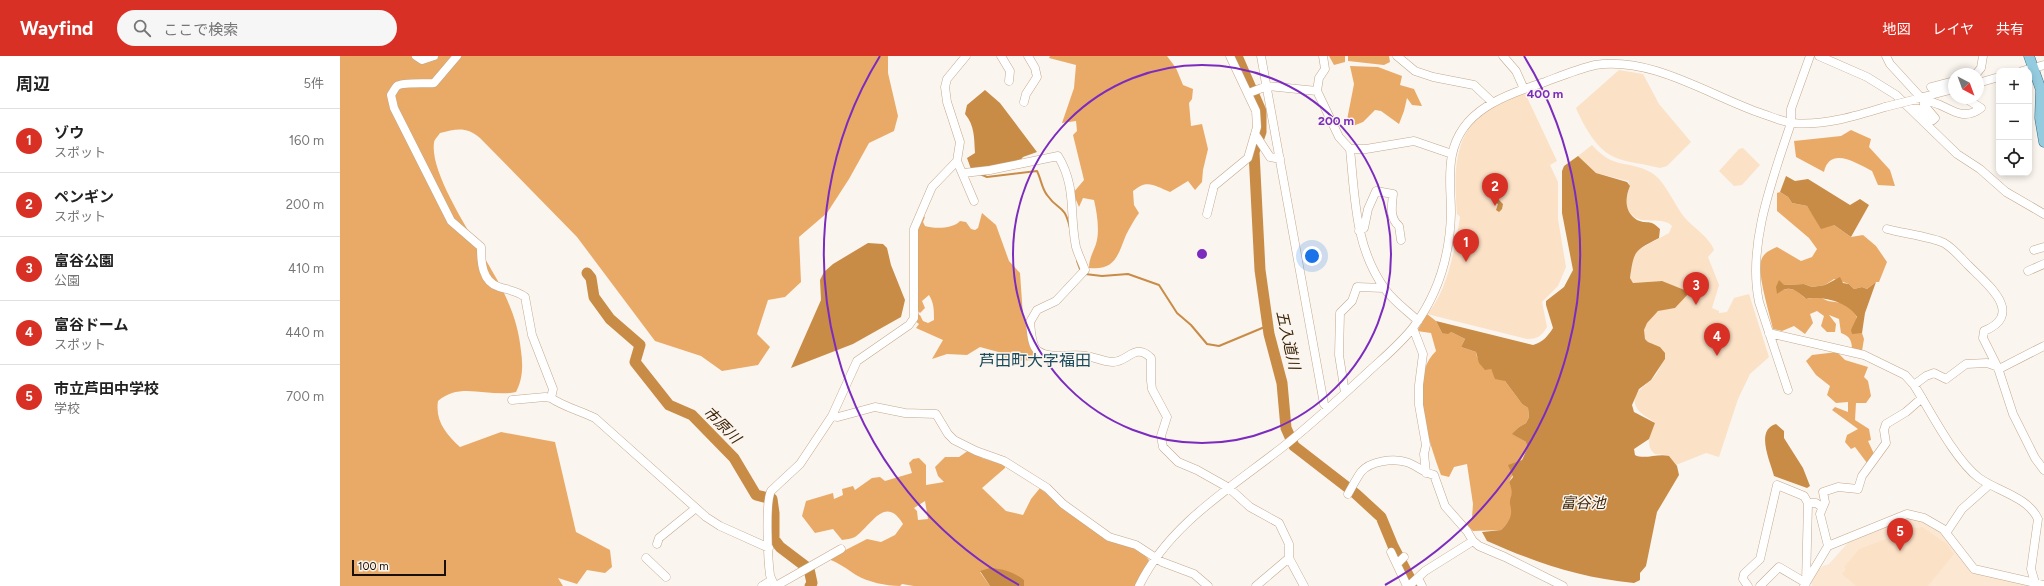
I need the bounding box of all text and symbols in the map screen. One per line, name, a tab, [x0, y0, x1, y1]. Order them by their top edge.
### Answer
search box	[117, 10, 397, 46]
text: Wayfind	[20, 17, 93, 40]
icon: search	[131, 17, 153, 39]
text: ここで検索	[163, 21, 238, 39]
text: 地図	[1882, 21, 1910, 38]
text: レイヤ	[1932, 21, 1974, 38]
text: 共有	[1996, 21, 2024, 38]
north arrow	[1948, 68, 1984, 104]
map controls	[1996, 68, 2032, 176]
button: +	[1996, 68, 2032, 104]
text: 周辺	[16, 74, 50, 94]
text: 5件	[304, 76, 324, 91]
text: 400 m	[1527, 87, 1563, 101]
button: −	[1996, 104, 2032, 140]
text: 200 m	[1318, 114, 1354, 128]
text: ゾウ	[54, 124, 84, 142]
text: 1	[26, 133, 32, 148]
text: 160 m	[289, 133, 324, 148]
button: locate	[1996, 140, 2032, 176]
text: スポット	[54, 145, 106, 160]
pin: 2	[1482, 173, 1508, 206]
text: ペンギン	[54, 188, 114, 206]
text: 2	[25, 197, 33, 212]
text: 200 m	[286, 197, 324, 212]
text: スポット	[54, 209, 106, 224]
pin: 1	[1453, 229, 1479, 262]
your location	[1302, 246, 1322, 266]
centre of rings	[1195, 247, 1209, 261]
text: 富谷公園	[54, 252, 114, 270]
text: 3	[25, 261, 33, 276]
text: 410 m	[288, 261, 324, 276]
pin: 3	[1683, 272, 1709, 305]
text: 公園	[54, 273, 80, 288]
water label: 五入道川	[1272, 309, 1304, 373]
text: 富谷ドーム	[54, 316, 129, 334]
pin: 4	[1704, 323, 1730, 356]
text: 4	[25, 325, 33, 340]
text: 440 m	[285, 325, 324, 340]
text: スポット	[54, 337, 106, 352]
district label: 芦田町大字福田	[979, 351, 1091, 370]
text: 市立芦田中学校	[54, 380, 159, 398]
text: 5	[25, 389, 33, 404]
text: 700 m	[286, 389, 324, 404]
text: 学校	[54, 401, 80, 416]
water label: 市原川	[700, 403, 746, 449]
water label: 富谷池	[1560, 494, 1607, 512]
pin: 5	[1887, 518, 1913, 551]
scale bar	[352, 558, 446, 577]
text: 100 m	[358, 560, 389, 573]

